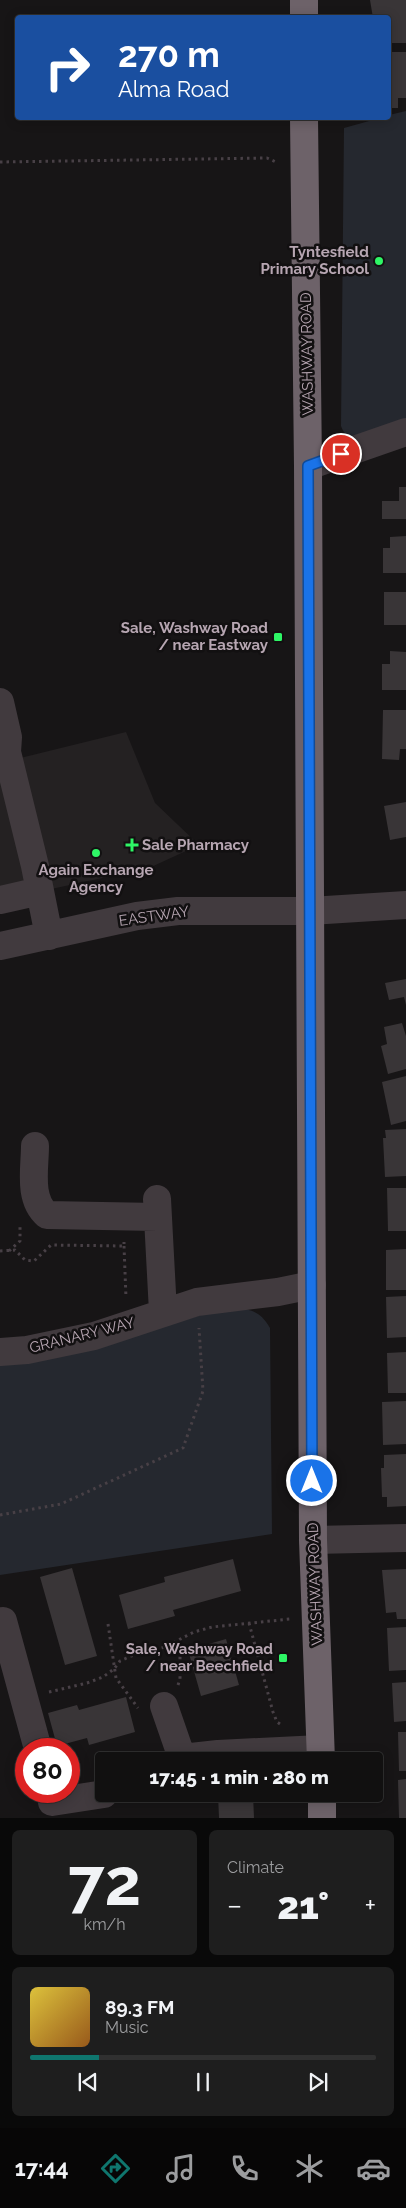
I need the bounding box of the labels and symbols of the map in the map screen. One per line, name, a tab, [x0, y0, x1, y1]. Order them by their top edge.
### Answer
place label: Tyntesfield Primary School	[261, 243, 369, 278]
marker: Tyntesfield Primary School	[373, 255, 385, 267]
street label: WASHWAY ROAD	[297, 292, 317, 416]
pin	[320, 433, 362, 475]
place label: Sale, Washway Road / near Eastway	[121, 619, 269, 654]
marker: Sale, Washway Road / near Eastway	[272, 631, 284, 643]
place label: Sale Pharmacy	[142, 836, 250, 854]
marker: Sale Pharmacy	[126, 839, 138, 851]
marker: Again Exchange Agency	[90, 847, 102, 859]
place label: Again Exchange Agency	[39, 861, 153, 896]
street label: EASTWAY	[118, 902, 191, 930]
street label: GRANARY WAY	[28, 1313, 137, 1357]
position arrow	[285, 1454, 337, 1506]
street label: WASHWAY ROAD	[304, 1522, 326, 1646]
place label: Sale, Washway Road / near Beechfield	[126, 1640, 273, 1675]
marker: Sale, Washway Road / near Beechfield	[277, 1652, 289, 1664]
speed limit sign: 80	[15, 1738, 80, 1803]

